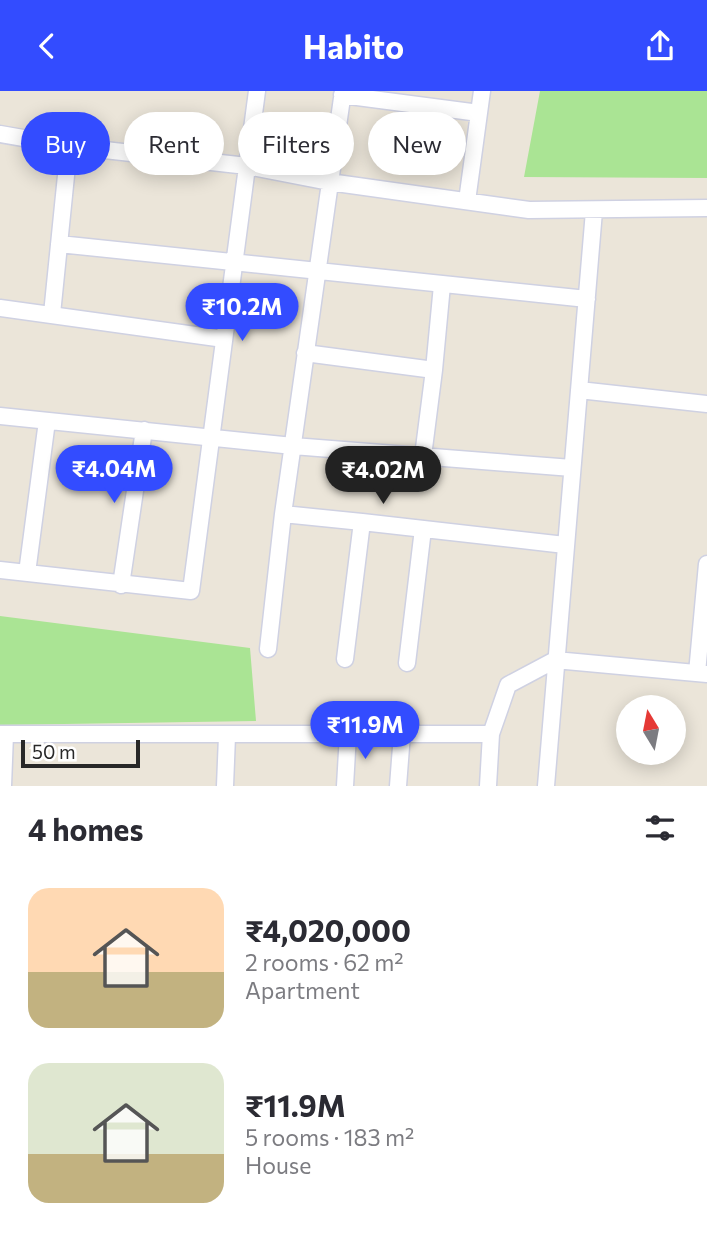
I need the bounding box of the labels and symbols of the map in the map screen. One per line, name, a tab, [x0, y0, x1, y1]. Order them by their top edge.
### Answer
pin: ₹10.2M	[185, 283, 299, 343]
pin: ₹4.04M	[57, 445, 171, 505]
pin: ₹4.02M	[326, 447, 440, 506]
north arrow	[616, 695, 686, 765]
pin: ₹11.9M	[308, 701, 422, 761]
scale bar	[21, 737, 140, 769]

